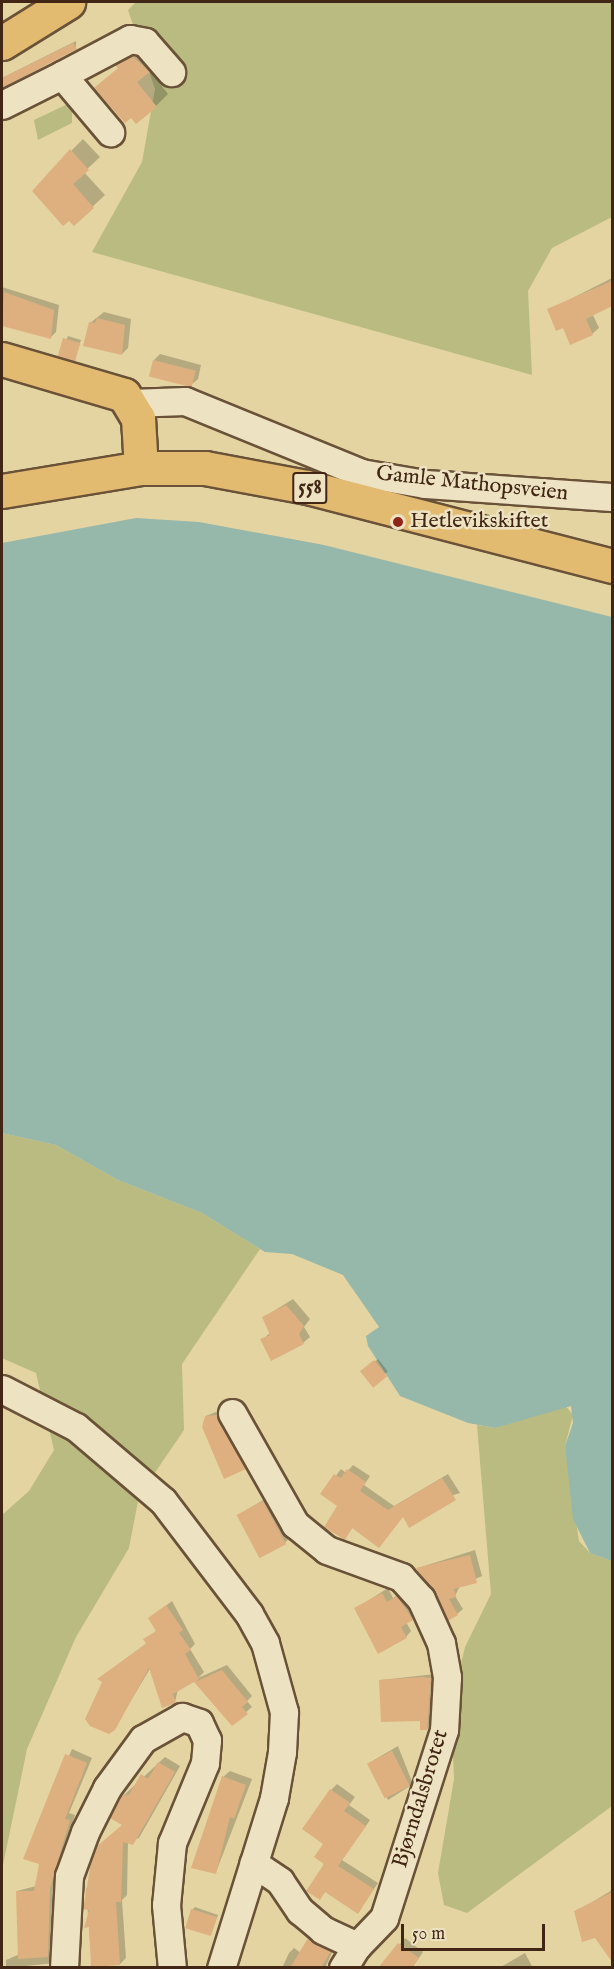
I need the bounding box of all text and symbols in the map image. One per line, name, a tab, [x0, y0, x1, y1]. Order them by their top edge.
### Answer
street label: Gamle Mathopsveien	[375, 461, 569, 507]
road number: 558	[292, 470, 328, 506]
place label: Hetlevikskiftet	[410, 509, 548, 535]
marker: Hetlevikskiftet	[391, 515, 405, 529]
street label: Bjørndalsbrotet	[387, 1727, 455, 1871]
scale bar	[404, 1912, 548, 1950]
text: 50 m	[412, 1923, 445, 1946]

